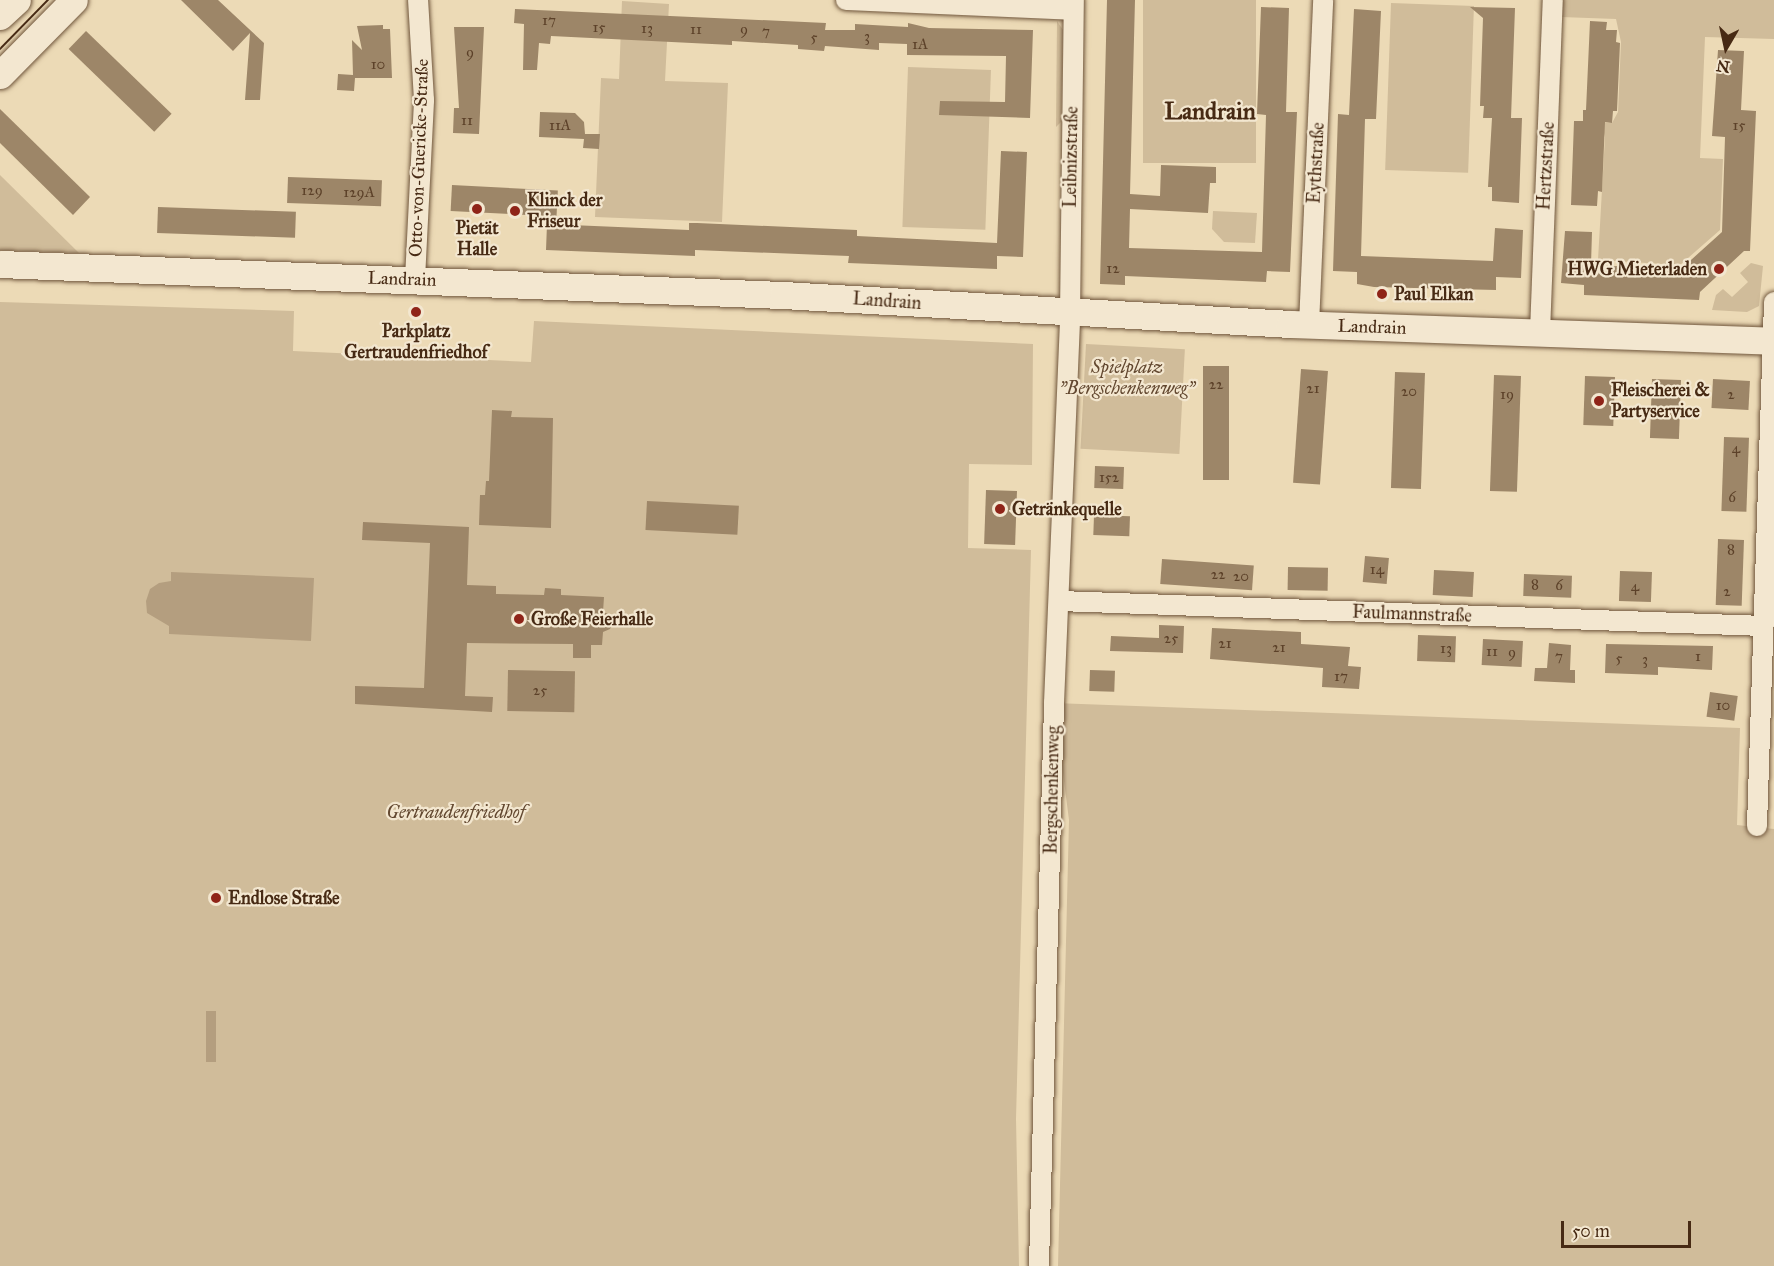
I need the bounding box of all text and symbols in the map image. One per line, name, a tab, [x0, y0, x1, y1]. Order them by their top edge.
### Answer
house number: 17	[542, 12, 556, 30]
north arrow	[1696, 18, 1756, 78]
house number: 15	[593, 19, 605, 37]
house number: 13	[641, 20, 653, 38]
house number: 11	[690, 21, 702, 39]
house number: 9	[740, 21, 748, 39]
house number: 7	[762, 23, 770, 41]
house number: 3	[864, 28, 870, 46]
house number: 5	[811, 29, 817, 47]
house number: 1A	[912, 36, 928, 54]
house number: 9	[466, 44, 474, 62]
house number: 10	[371, 56, 385, 74]
text: N	[1715, 56, 1731, 77]
street label: Otto-von-Guericke-Straße	[405, 58, 433, 258]
district label: Landrain	[1164, 98, 1256, 126]
street label: Leibnizstraße	[1059, 106, 1083, 208]
house number: 11	[461, 112, 473, 130]
house number: 11A	[549, 117, 571, 135]
house number: 15	[1733, 117, 1745, 135]
street label: Hertzstraße	[1533, 121, 1559, 211]
street label: Eythstraße	[1303, 122, 1329, 204]
house number: 129	[301, 182, 323, 200]
house number: 129A	[343, 184, 375, 202]
place label: Klinck der Friseur	[527, 190, 602, 232]
marker: Pietät Halle	[470, 202, 484, 216]
marker: Klinck der Friseur	[508, 204, 522, 218]
place label: Pietät Halle	[455, 218, 499, 260]
place label: HWG Mieterladen	[1567, 258, 1707, 280]
house number: 12	[1106, 260, 1120, 278]
marker: HWG Mieterladen	[1712, 262, 1726, 276]
street label: Landrain	[367, 267, 437, 291]
place label: Paul Elkan	[1394, 283, 1473, 305]
marker: Paul Elkan	[1375, 287, 1389, 301]
street label: Landrain	[852, 288, 922, 314]
marker: Parkplatz Gertraudenfriedhof	[409, 305, 423, 319]
street label: Landrain	[1337, 315, 1407, 339]
place label: Parkplatz Gertraudenfriedhof	[344, 321, 488, 364]
park label: Spielplatz "Bergschenkenweg"	[1059, 357, 1195, 400]
house number: 22	[1209, 376, 1223, 394]
house number: 21	[1306, 380, 1320, 398]
place label: Fleischerei & Partyservice	[1611, 380, 1710, 422]
house number: 20	[1401, 383, 1417, 401]
house number: 19	[1500, 386, 1514, 404]
house number: 2	[1727, 386, 1735, 404]
marker: Fleischerei & Partyservice	[1592, 394, 1606, 408]
house number: 4	[1732, 440, 1740, 458]
house number: 152	[1099, 469, 1119, 487]
house number: 6	[1728, 489, 1736, 507]
place label: Getränkequelle	[1012, 498, 1122, 520]
marker: Getränkequelle	[993, 502, 1007, 516]
house number: 8	[1727, 541, 1735, 559]
house number: 14	[1370, 561, 1384, 579]
house number: 22	[1211, 566, 1225, 584]
house number: 20	[1233, 568, 1249, 586]
house number: 8	[1531, 576, 1539, 594]
house number: 6	[1555, 577, 1563, 595]
house number: 4	[1631, 578, 1639, 596]
house number: 2	[1723, 583, 1731, 601]
street label: Faulmannstraße	[1352, 601, 1472, 627]
place label: Große Feierhalle	[531, 608, 653, 630]
marker: Große Feierhalle	[512, 612, 526, 626]
house number: 25	[1164, 630, 1178, 648]
house number: 21	[1218, 635, 1232, 653]
house number: 21	[1272, 639, 1286, 657]
house number: 13	[1440, 640, 1452, 658]
house number: 11	[1486, 643, 1498, 661]
house number: 9	[1508, 644, 1516, 662]
house number: 7	[1555, 648, 1563, 666]
house number: 1	[1695, 648, 1701, 666]
house number: 5	[1616, 650, 1622, 668]
house number: 3	[1642, 651, 1648, 669]
house number: 17	[1334, 668, 1348, 686]
house number: 25	[533, 682, 547, 700]
house number: 10	[1716, 697, 1730, 715]
street label: Bergschenkenweg	[1040, 725, 1064, 855]
park label: Gertraudenfriedhof	[386, 801, 526, 823]
place label: Endlose Straße	[228, 887, 340, 909]
marker: Endlose Straße	[209, 891, 223, 905]
scale bar	[1564, 1209, 1694, 1247]
text: 50 m	[1572, 1220, 1610, 1242]

